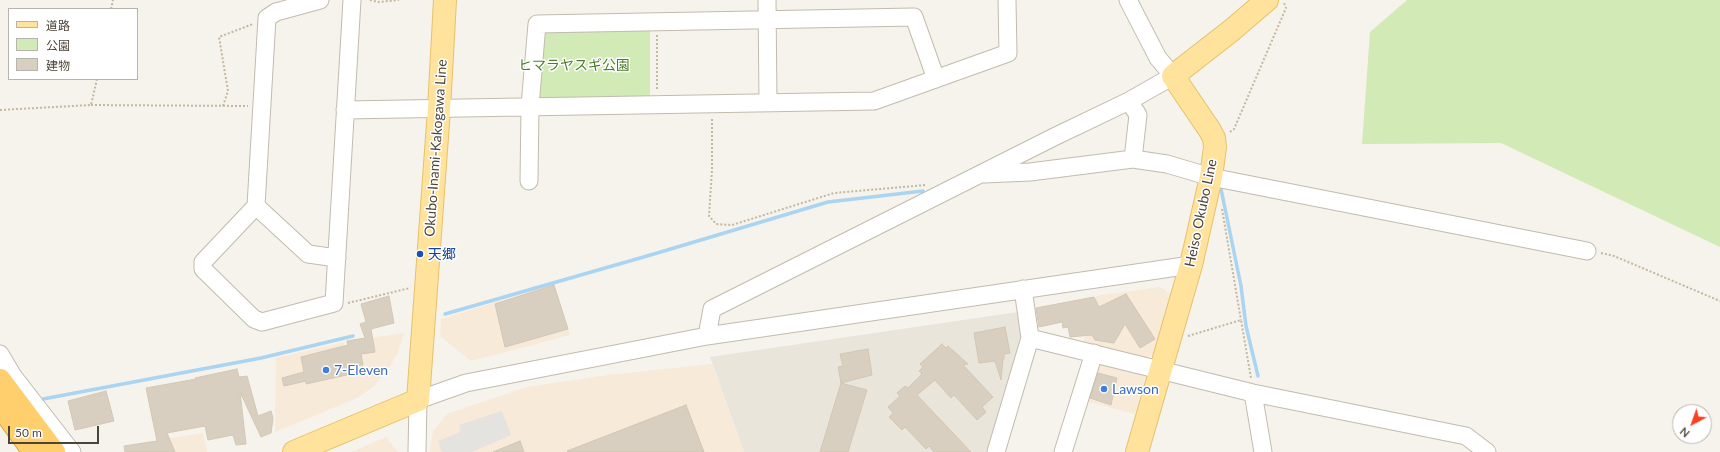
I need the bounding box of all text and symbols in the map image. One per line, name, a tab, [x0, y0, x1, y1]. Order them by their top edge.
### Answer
legend	[8, 8, 138, 80]
text: 道路	[46, 18, 70, 33]
text: 公園	[46, 38, 70, 53]
park label: ヒマラヤスギ公園	[518, 57, 630, 73]
text: 建物	[46, 58, 70, 73]
street label: Okubo-Inami-Kakogawa Line	[421, 59, 451, 237]
street label: Heiso Okubo Line	[1181, 157, 1221, 269]
place label: 天郷	[428, 246, 456, 262]
marker: 天郷	[415, 249, 425, 259]
place label: 7-Eleven	[334, 362, 388, 378]
marker: 7-Eleven	[321, 365, 331, 375]
place label: Lawson	[1112, 381, 1159, 397]
marker: Lawson	[1099, 384, 1109, 394]
north arrow	[1672, 404, 1712, 444]
scale bar	[10, 418, 101, 444]
text: 50 m	[15, 425, 42, 440]
text: N	[1677, 425, 1692, 440]

